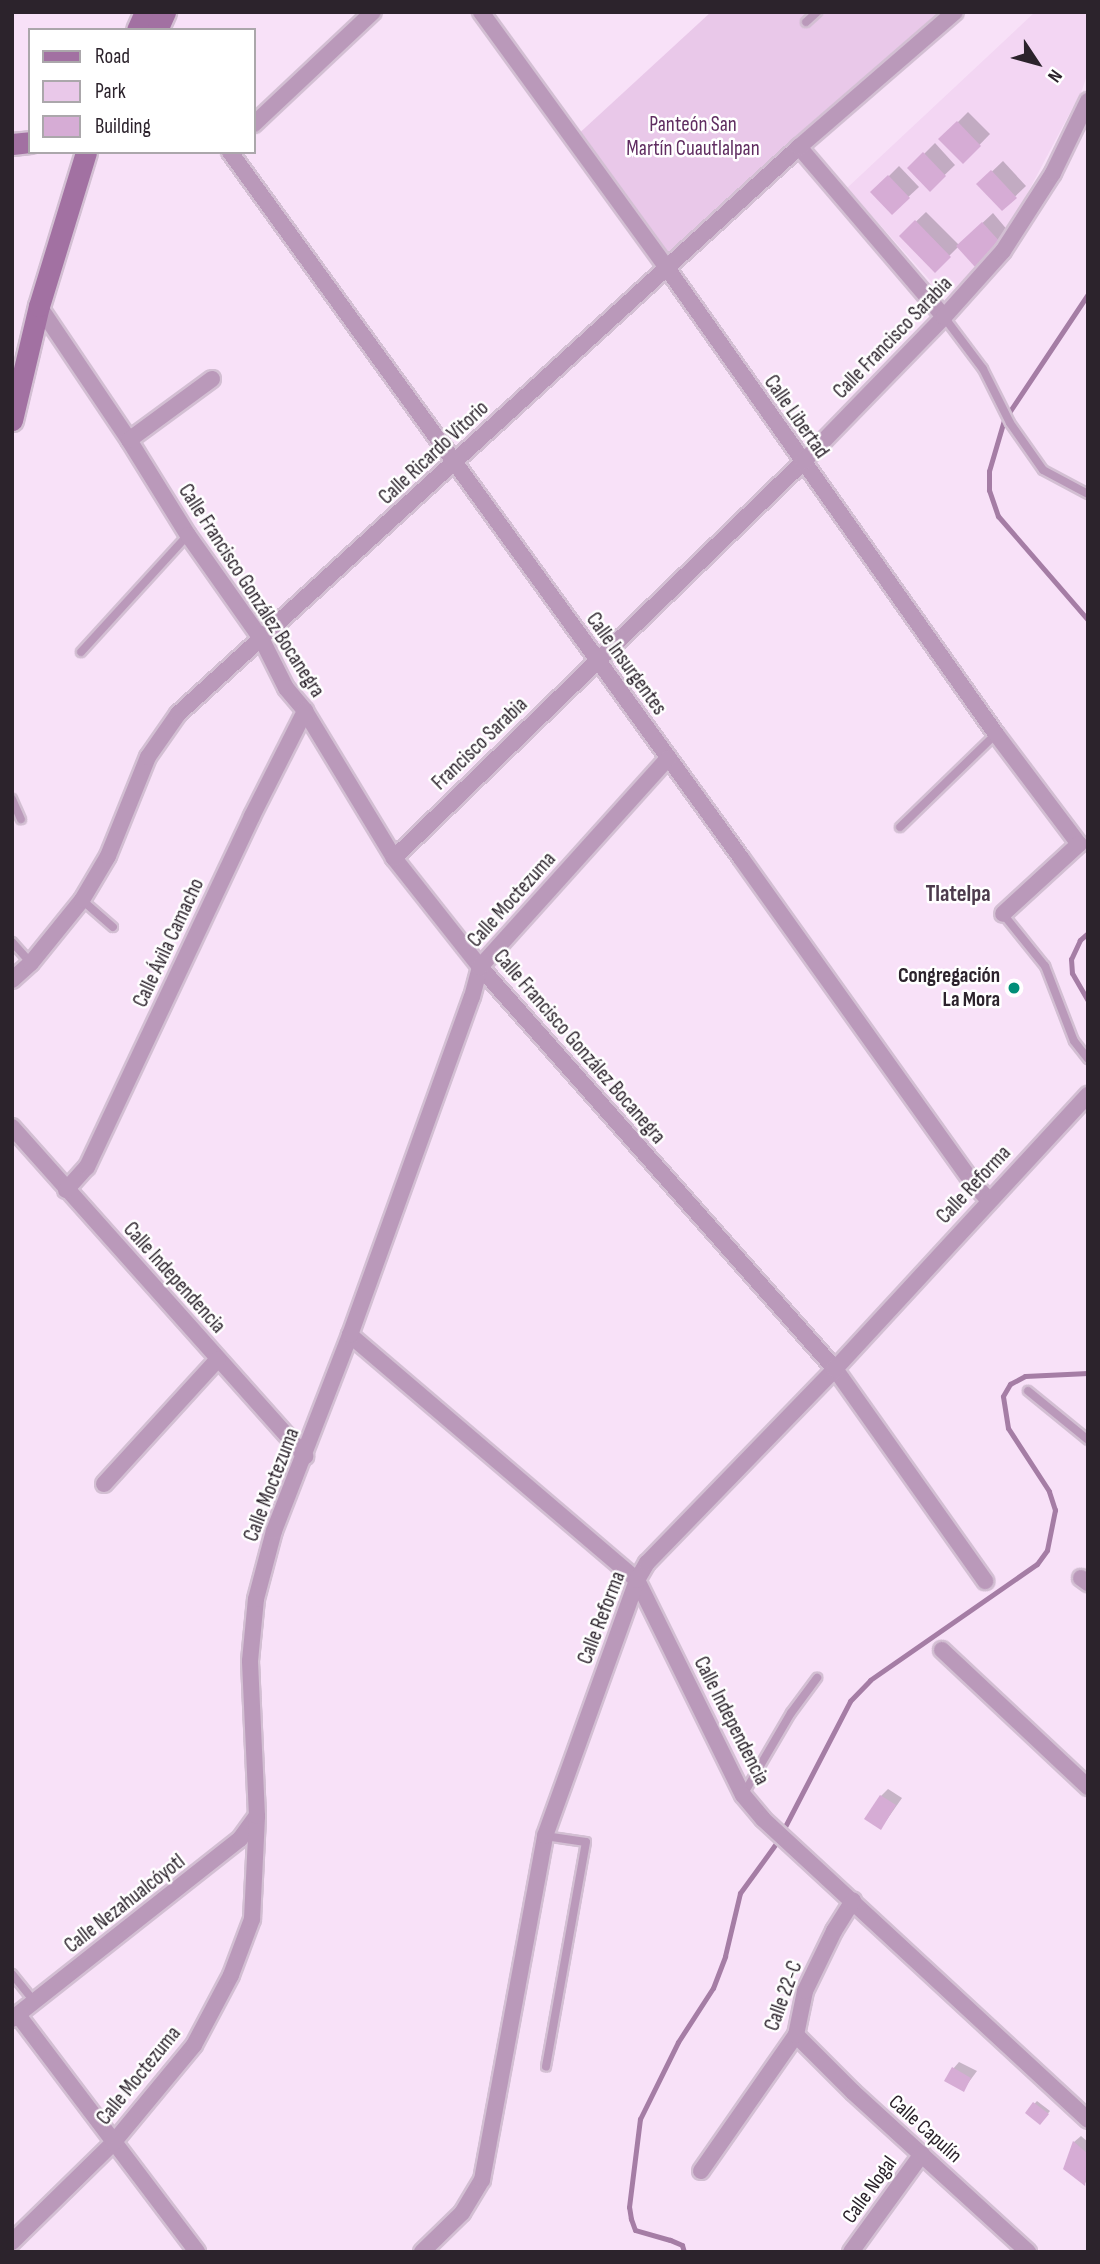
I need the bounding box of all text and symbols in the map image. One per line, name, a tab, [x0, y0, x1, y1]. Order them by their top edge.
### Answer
legend	[28, 28, 256, 154]
north arrow	[1002, 28, 1072, 98]
text: Road	[95, 44, 130, 69]
text: N	[1042, 65, 1067, 87]
text: Park	[95, 79, 126, 104]
park label: Panteón San Martín Cuautlalpan	[626, 112, 760, 162]
text: Building	[95, 114, 151, 139]
street label: Calle Francisco Sarabia	[828, 272, 958, 404]
street label: Calle Libertad	[758, 371, 834, 463]
street label: Calle Ricardo Vitorio	[374, 396, 494, 510]
street label: Calle Francisco González Bocanegra	[173, 480, 329, 702]
street label: Calle Insurgentes	[580, 608, 672, 720]
street label: Francisco Sarabia	[427, 692, 533, 796]
street label: Calle Moctezuma	[463, 847, 561, 953]
street label: Calle Ávila Camacho	[128, 875, 210, 1011]
district label: Tlatelpa	[925, 880, 991, 908]
street label: Calle Francisco González Bocanegra	[488, 945, 670, 1149]
place label: Congregación La Mora	[898, 963, 1000, 1013]
marker: Congregación La Mora	[1006, 980, 1022, 996]
street label: Calle Reforma	[932, 1141, 1016, 1229]
street label: Calle Independencia	[118, 1217, 230, 1339]
street label: Calle Moctezuma	[239, 1425, 305, 1545]
street label: Calle Reforma	[573, 1568, 631, 1668]
street label: Calle Independencia	[688, 1653, 774, 1789]
street label: Calle Nezahualcóyotl	[60, 1849, 190, 1959]
street label: Calle 22-C	[760, 1958, 808, 2034]
street label: Calle Moctezuma	[92, 2022, 186, 2130]
street label: Calle Capulín	[883, 2090, 967, 2168]
street label: Calle Nogal	[837, 2151, 903, 2229]

